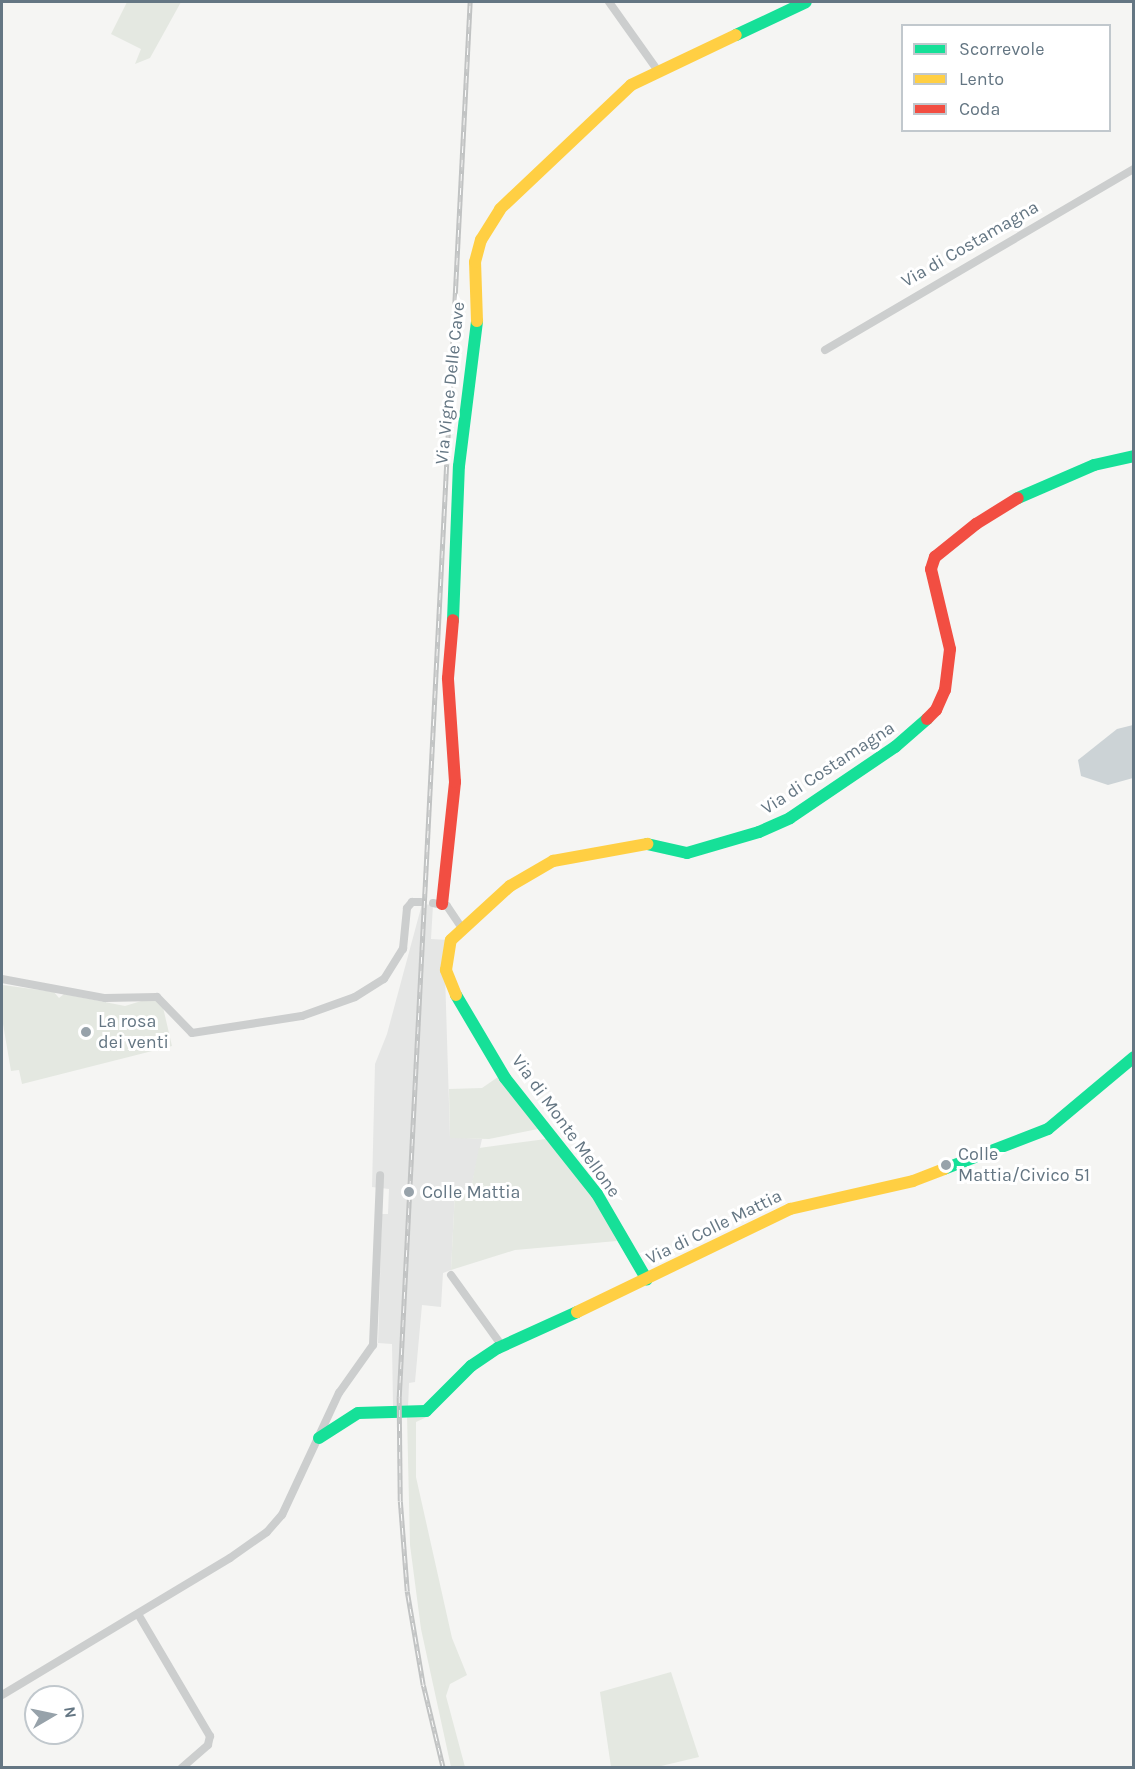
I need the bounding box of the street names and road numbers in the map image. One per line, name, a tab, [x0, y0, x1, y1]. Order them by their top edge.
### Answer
street label: Via di Costamagna	[898, 196, 1042, 292]
street label: Via Vigne Delle Cave	[431, 300, 469, 466]
street label: Via di Costamagna	[757, 717, 899, 819]
street label: Via di Monte Mellone	[507, 1051, 625, 1201]
street label: Via di Colle Mattia	[643, 1185, 785, 1269]

